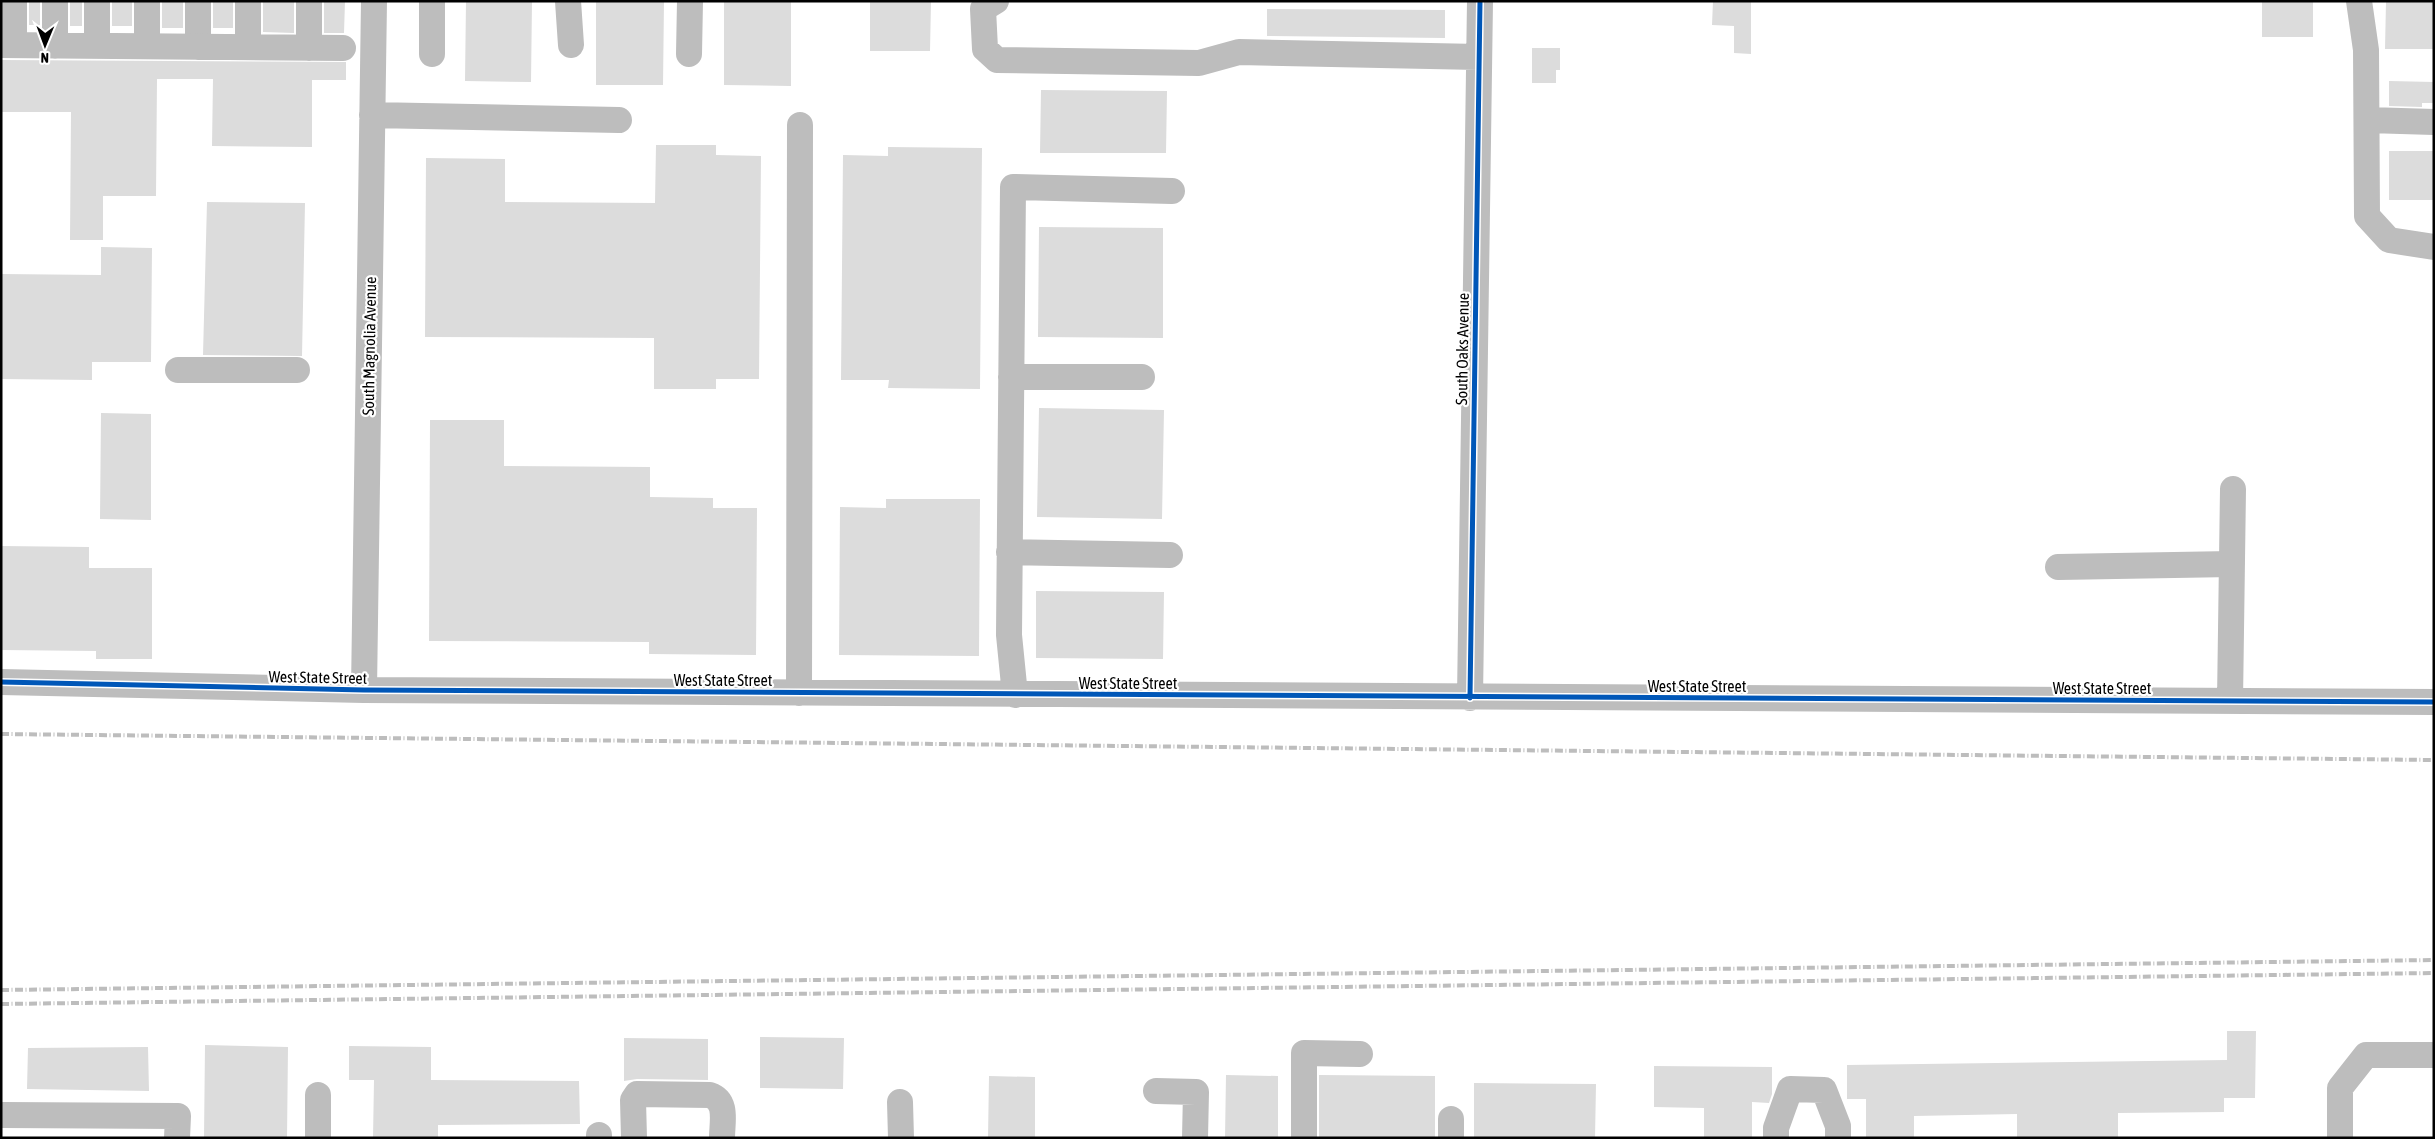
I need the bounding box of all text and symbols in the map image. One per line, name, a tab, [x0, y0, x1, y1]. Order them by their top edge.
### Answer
north arrow	[20, 20, 70, 70]
text: N	[41, 50, 49, 66]
street label: South Magnolia Avenue	[359, 277, 380, 416]
street label: South Oaks Avenue	[1452, 293, 1472, 405]
street label: West State Street	[269, 667, 368, 687]
street label: West State Street	[674, 671, 773, 689]
street label: West State Street	[1079, 674, 1178, 692]
street label: West State Street	[1648, 677, 1747, 695]
street label: West State Street	[2053, 679, 2152, 697]

